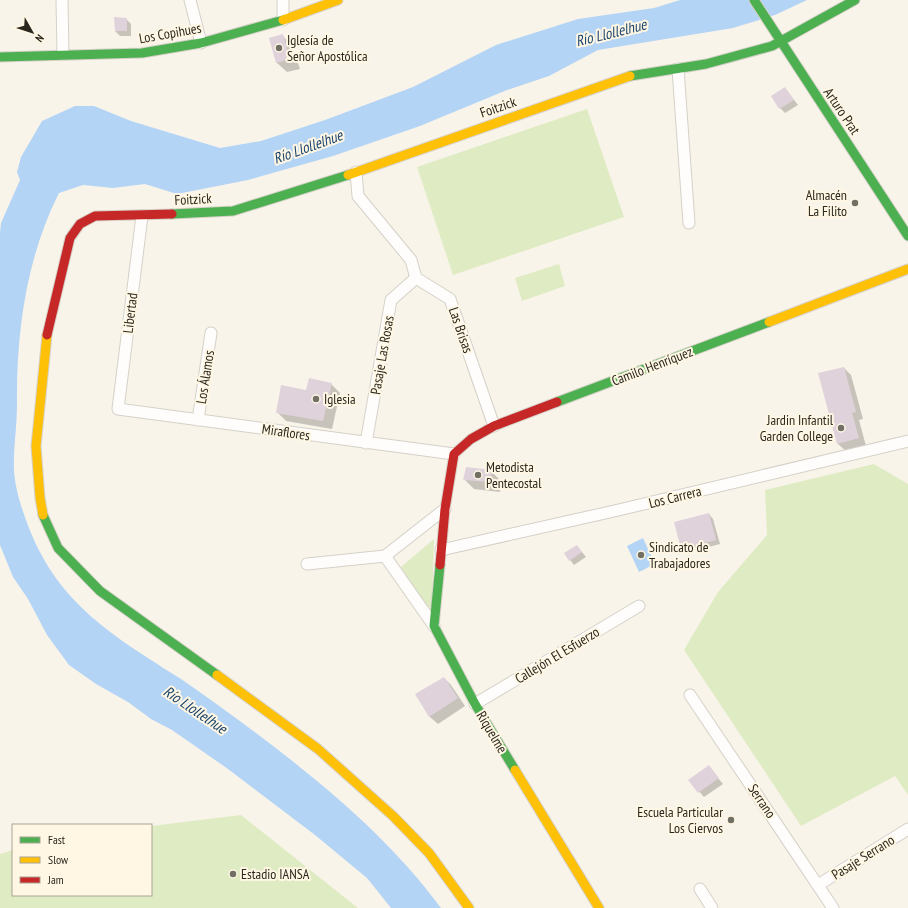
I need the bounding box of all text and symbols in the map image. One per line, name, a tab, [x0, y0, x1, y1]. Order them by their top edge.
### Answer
north arrow	[12, 12, 52, 52]
water label: Río Llollelhue	[573, 14, 649, 50]
street label: Los Copihues	[137, 19, 203, 47]
place label: Iglesía de Señor Apostólica	[287, 31, 368, 65]
text: N	[32, 32, 47, 45]
marker: Iglesía de Señor Apostólica	[274, 43, 284, 53]
street label: Arturo Prat	[820, 84, 864, 138]
street label: Foitzick	[477, 92, 519, 122]
water label: Río Llollelhue	[271, 125, 346, 168]
place label: Almacén La Filito	[806, 186, 847, 220]
street label: Foitzick	[174, 189, 213, 209]
marker: Almacén La Filito	[850, 198, 860, 208]
street label: Libertad	[119, 292, 141, 334]
street label: Las Brisas	[445, 305, 477, 356]
street label: Pasaje Las Rosas	[366, 314, 398, 396]
street label: Camilo Henríquez	[609, 342, 695, 390]
street label: Los Álamos	[192, 349, 218, 405]
place label: Iglesia	[324, 390, 356, 408]
marker: Iglesia	[311, 394, 321, 404]
place label: Jardin Infantil Garden College	[760, 411, 834, 445]
street label: Miraflores	[261, 420, 311, 444]
marker: Jardin Infantil Garden College	[836, 423, 846, 433]
place label: Metodista Pentecostal	[486, 458, 542, 492]
marker: Metodista Pentecostal	[473, 470, 483, 480]
street label: Los Carrera	[647, 482, 703, 512]
place label: Sindicato de Trabajadores	[649, 538, 711, 572]
marker: Sindicato de Trabajadores	[636, 550, 646, 560]
street label: Callejón El Esfuerzo	[511, 623, 603, 687]
water label: Río Llollelhue	[160, 681, 231, 738]
street label: Riquelme	[472, 708, 512, 756]
street label: Serrano	[744, 781, 780, 821]
place label: Escuela Particular Los Ciervos	[637, 803, 723, 837]
marker: Escuela Particular Los Ciervos	[726, 815, 736, 825]
legend	[12, 824, 152, 896]
street label: Pasaje Serrano	[828, 831, 898, 883]
text: Fast	[48, 832, 66, 847]
text: Slow	[48, 852, 69, 867]
place label: Estadio IANSA	[241, 865, 310, 883]
marker: Estadio IANSA	[228, 869, 238, 879]
text: Jam	[47, 872, 64, 887]

